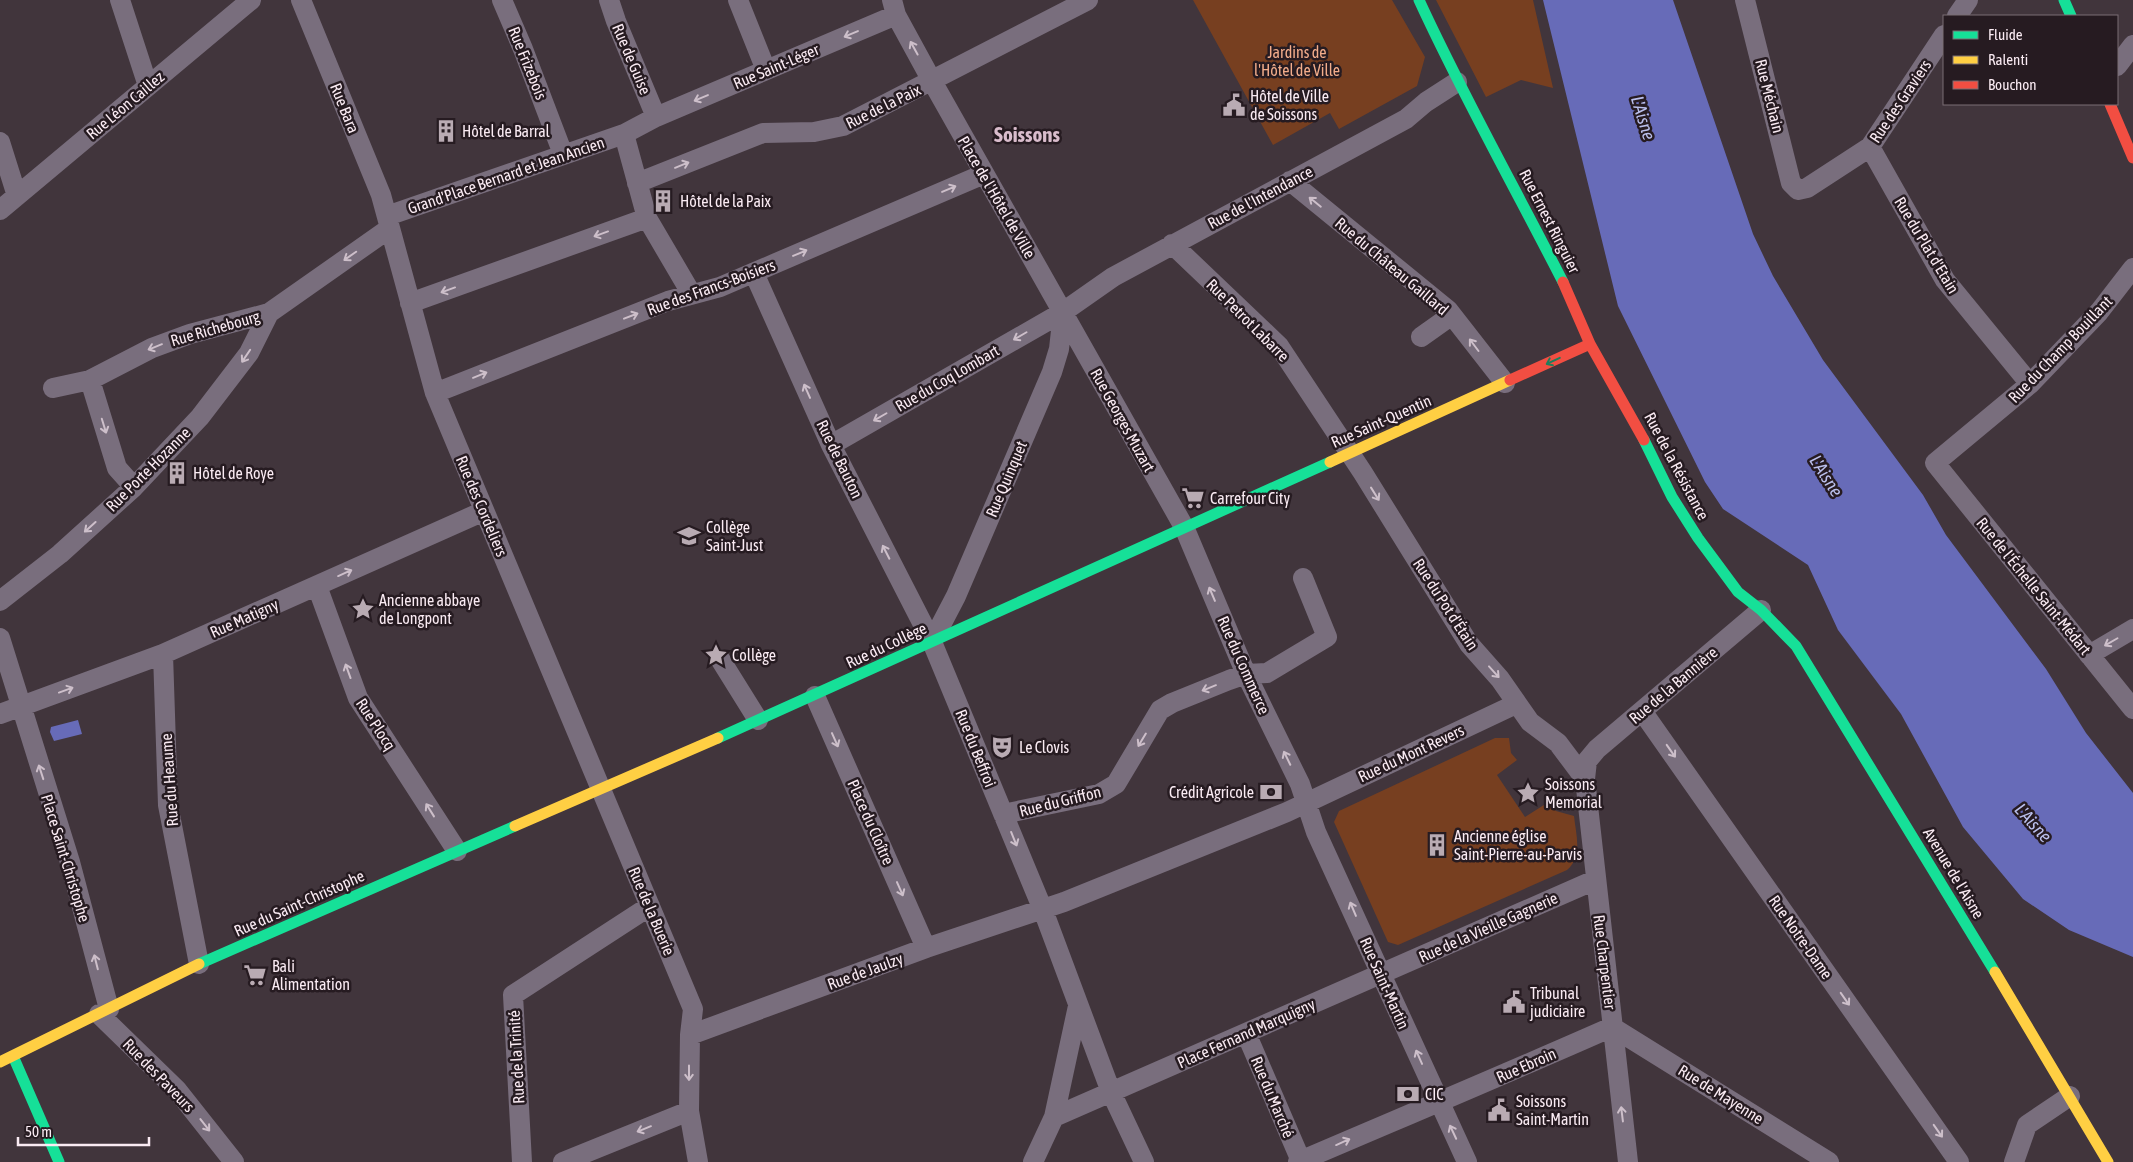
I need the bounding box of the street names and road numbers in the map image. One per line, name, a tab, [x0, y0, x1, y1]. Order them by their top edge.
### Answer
street label: Rue de Guise	[609, 21, 655, 97]
street label: Rue Frizebois	[505, 24, 551, 102]
street label: Rue Saint-Léger	[730, 40, 822, 93]
street label: Rue des Graviers	[1866, 56, 1935, 146]
street label: Rue Méchain	[1752, 57, 1788, 135]
street label: Rue Léon Caillez	[83, 67, 168, 143]
street label: Rue Bara	[327, 80, 363, 136]
street label: Rue de la Paix	[843, 80, 924, 132]
street label: Grand'Place Bernard et Jean Ancien	[405, 133, 607, 217]
street label: Place de l'Hôtel de Ville	[955, 133, 1039, 261]
street label: Rue de l'Intendance	[1204, 162, 1316, 232]
street label: Rue Ernest Ringuier	[1515, 166, 1584, 277]
street label: Rue du Plat d'Etain	[1891, 193, 1963, 297]
street label: Rue du Château Gaillard	[1332, 213, 1452, 319]
street label: Rue des Francs-Boisiers	[645, 255, 778, 319]
street label: Rue Petrot Labarre	[1203, 275, 1293, 365]
street label: Rue du Champ Bouillant	[2004, 292, 2117, 407]
street label: Rue Richebourg	[168, 307, 262, 350]
street label: Rue du Coq Lombart	[892, 341, 1003, 416]
street label: Rue Georges Muzart	[1086, 365, 1159, 476]
street label: Rue Saint-Quentin	[1328, 391, 1434, 451]
street label: Rue de la Résistance	[1641, 409, 1713, 523]
street label: Rue de Bauton	[813, 417, 867, 501]
street label: Rue Porte Hozanne	[102, 423, 194, 515]
street label: Rue Quinquet	[982, 438, 1031, 520]
street label: Rue des Cordeliers	[453, 453, 511, 559]
street label: Rue de l'Échelle Saint-Médart	[1973, 514, 2095, 658]
street label: Rue du Pot d'Étain	[1410, 555, 1482, 653]
street label: Rue Matigny	[207, 595, 282, 642]
street label: Rue du Commerce	[1214, 613, 1274, 717]
street label: Rue du Collège	[843, 618, 930, 672]
street label: Rue de la Bannière	[1625, 643, 1721, 727]
street label: Rue Plocq	[352, 695, 399, 754]
street label: Rue du Beffroi	[952, 707, 1000, 789]
street label: Rue du Mont Revers	[1355, 720, 1467, 785]
street label: Rue du Heaume	[157, 733, 181, 827]
street label: Place du Cloître	[844, 777, 898, 867]
street label: Rue du Griffon	[1017, 782, 1103, 820]
street label: Place Saint-Christophe	[37, 792, 94, 924]
street label: Avenue de l'Aisne	[1920, 824, 1988, 922]
street label: Rue de la Buerie	[625, 864, 679, 958]
street label: Rue du Saint-Christophe	[231, 866, 367, 941]
street label: Rue de la Vieille Gagnerie	[1416, 888, 1561, 967]
street label: Rue Notre-Dame	[1766, 892, 1836, 982]
street label: Rue Charpentier	[1589, 914, 1620, 1011]
street label: Rue Saint-Martin	[1357, 934, 1413, 1032]
street label: Rue de Jaulzy	[825, 949, 906, 994]
street label: Place Fernand Marquigny	[1174, 994, 1318, 1072]
street label: Rue de la Trinité	[505, 1010, 527, 1104]
street label: Rue des Paveurs	[120, 1035, 199, 1116]
street label: Rue Ebroin	[1493, 1044, 1559, 1086]
street label: Rue du Marché	[1248, 1054, 1298, 1140]
street label: Rue de Mayenne	[1675, 1061, 1767, 1128]

